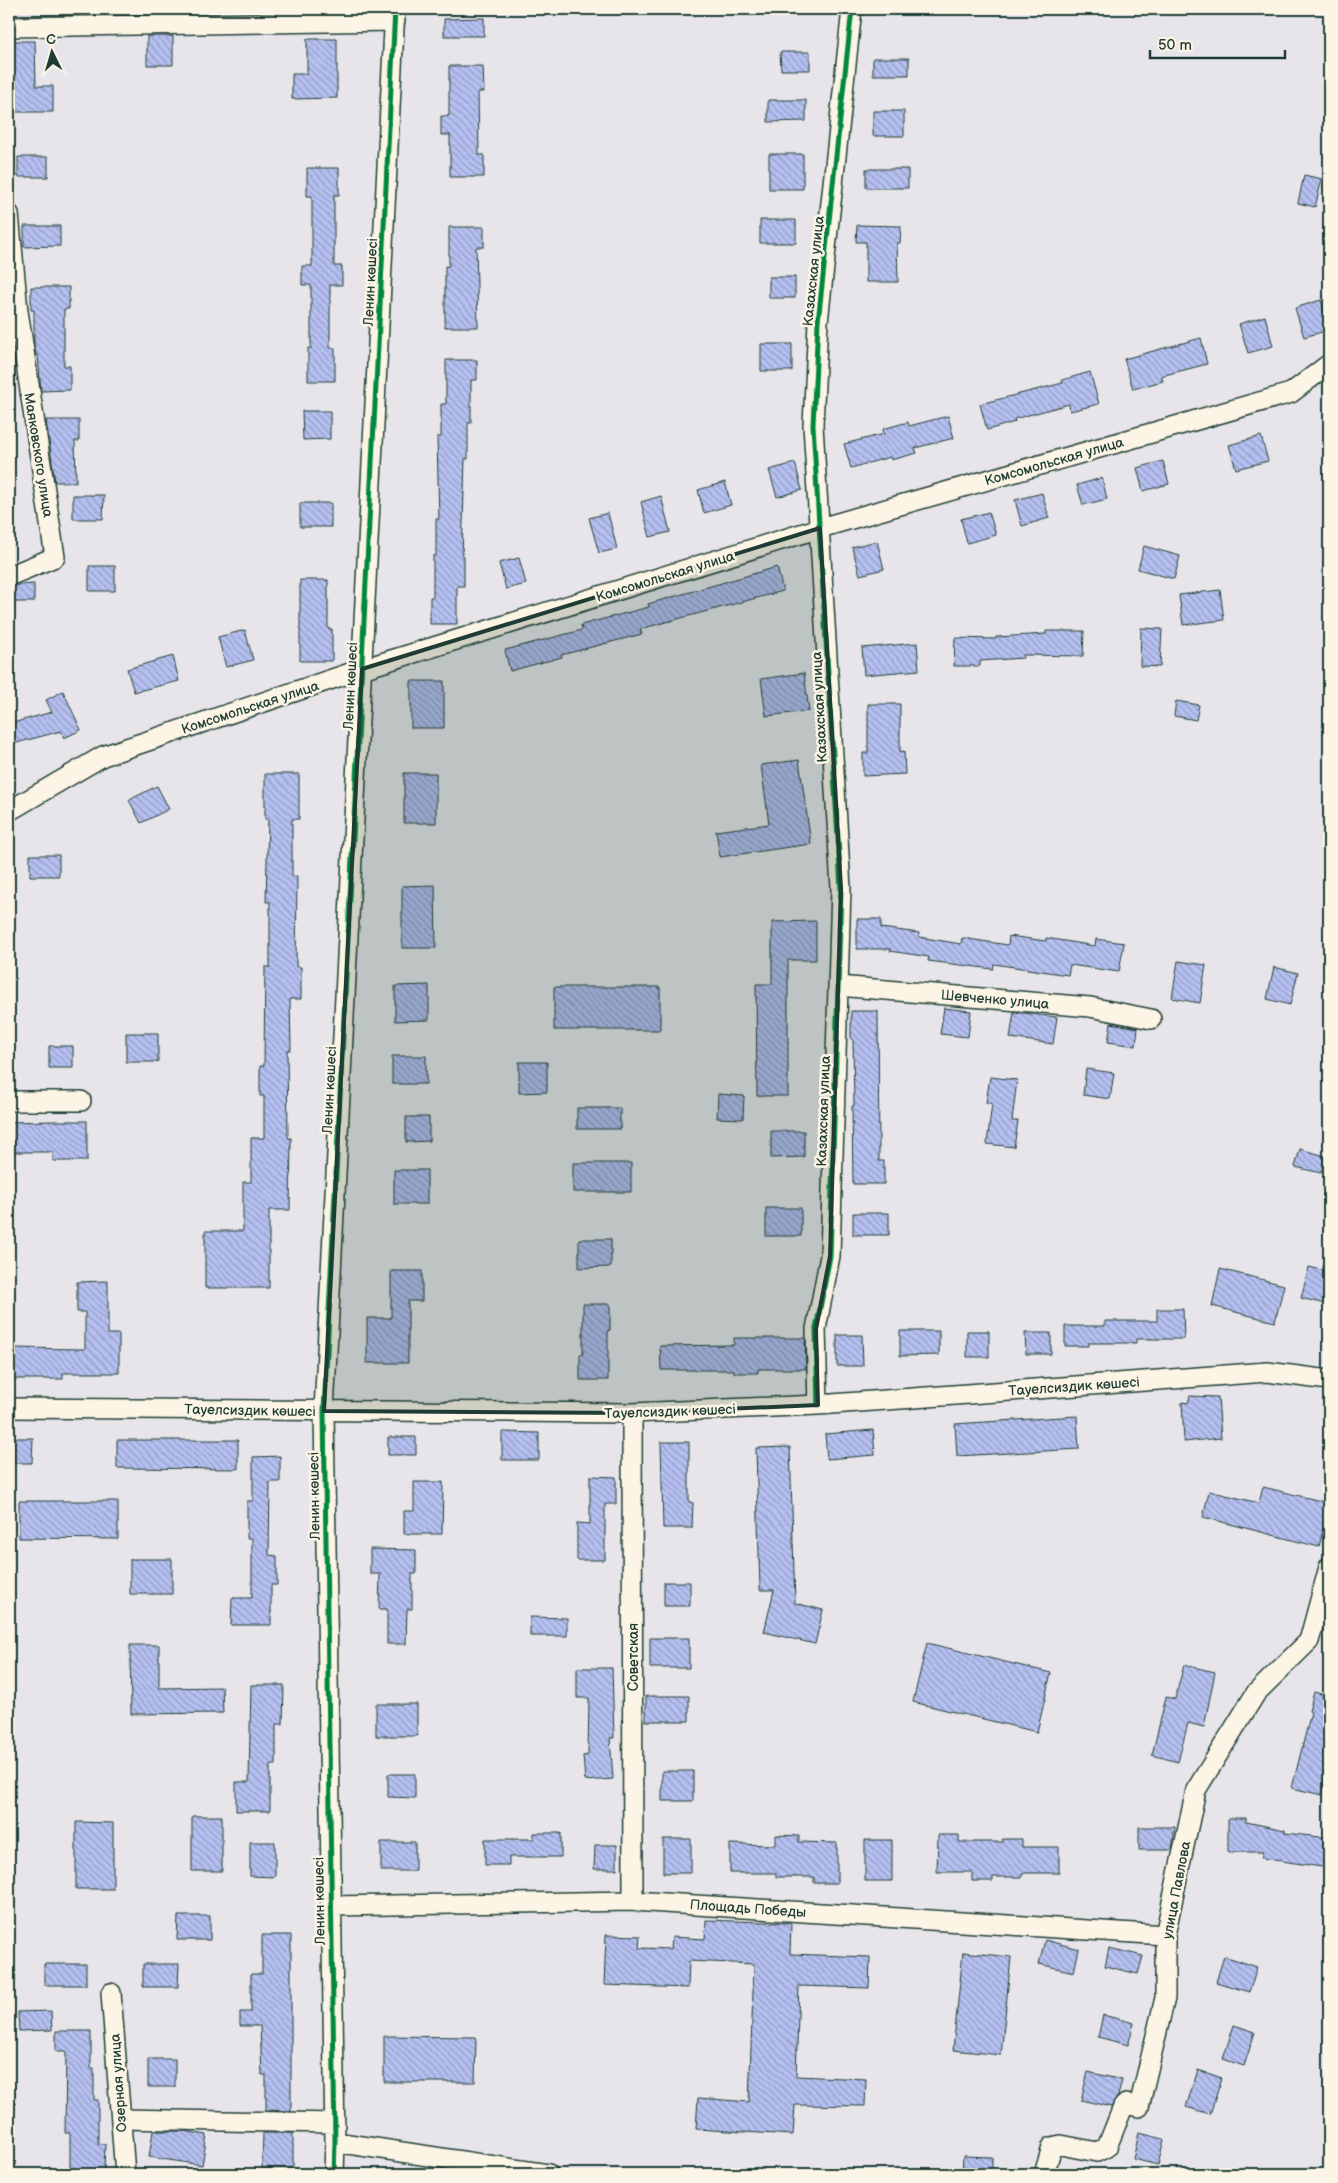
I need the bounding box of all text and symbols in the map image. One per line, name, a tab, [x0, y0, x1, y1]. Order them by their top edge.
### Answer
north arrow	[28, 28, 78, 78]
scale bar	[1150, 28, 1286, 60]
text: С	[45, 31, 57, 48]
text: 50 m	[1158, 36, 1192, 55]
street label: Казахская улица	[799, 214, 828, 327]
street label: Ленин көшесі	[360, 238, 381, 327]
street label: Маяковского улица	[20, 392, 57, 519]
street label: Комсомольская улица	[983, 433, 1126, 489]
street label: Комсомольская улица	[594, 547, 737, 606]
street label: Ленин көшесі	[340, 642, 361, 731]
street label: Казахская улица	[808, 650, 831, 763]
street label: Комсомольская улица	[179, 677, 322, 738]
street label: Шевченко улица	[940, 986, 1051, 1013]
street label: Ленин көшесі	[319, 1046, 340, 1135]
street label: Казахская улица	[813, 1054, 834, 1167]
street label: Тауелсиздик көшесі	[1008, 1373, 1140, 1400]
street label: Тауелсиздик көшесі	[184, 1401, 316, 1420]
street label: Тауелсиздик көшесі	[604, 1401, 736, 1422]
street label: Ленин көшесі	[305, 1452, 324, 1541]
street label: Советская	[625, 1623, 642, 1691]
street label: улица Павлова	[1159, 1839, 1194, 1941]
street label: Ленин көшесі	[310, 1857, 329, 1946]
street label: Площадь Победы	[689, 1896, 807, 1921]
street label: Озерная улица	[107, 2032, 130, 2133]

